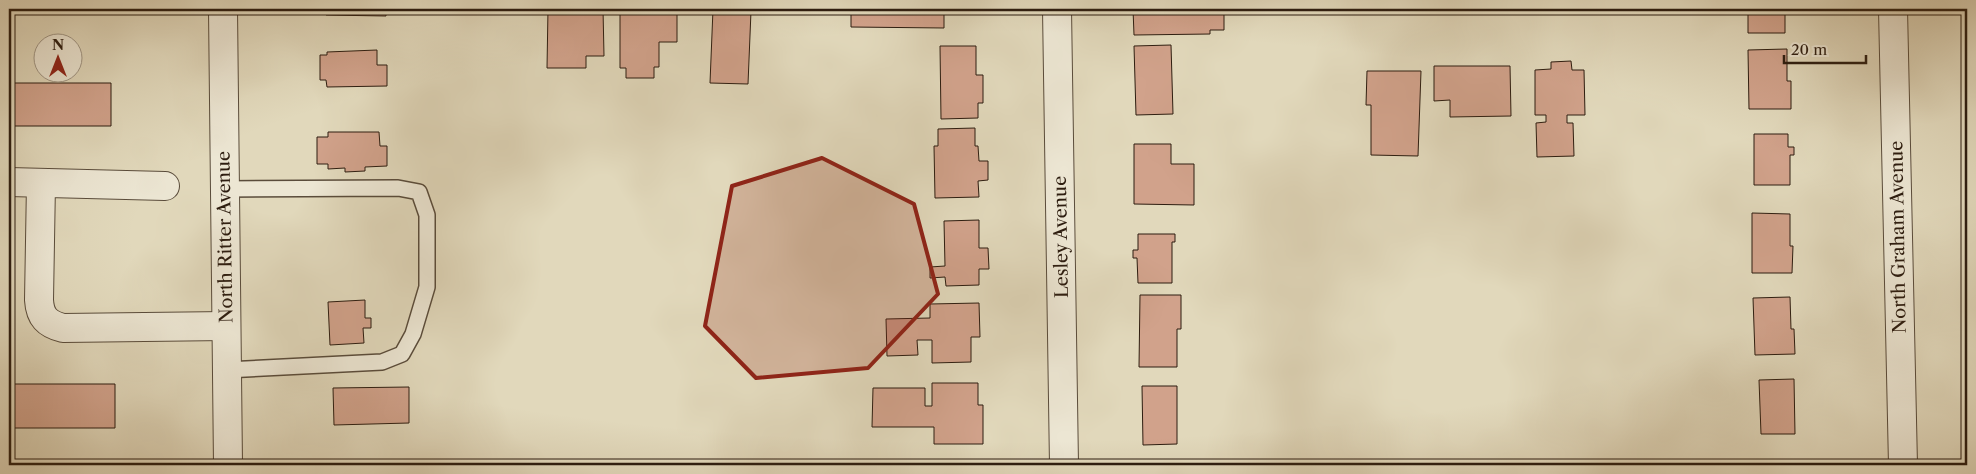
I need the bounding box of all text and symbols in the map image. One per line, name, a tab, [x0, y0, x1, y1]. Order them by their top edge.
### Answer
north arrow	[32, 32, 82, 82]
scale bar	[1784, 32, 1866, 64]
text: N	[52, 36, 64, 54]
text: 20 m	[1791, 40, 1827, 59]
street label: North Graham Avenue	[1885, 141, 1911, 333]
street label: North Ritter Avenue	[212, 151, 238, 323]
street label: Lesley Avenue	[1049, 176, 1073, 298]

